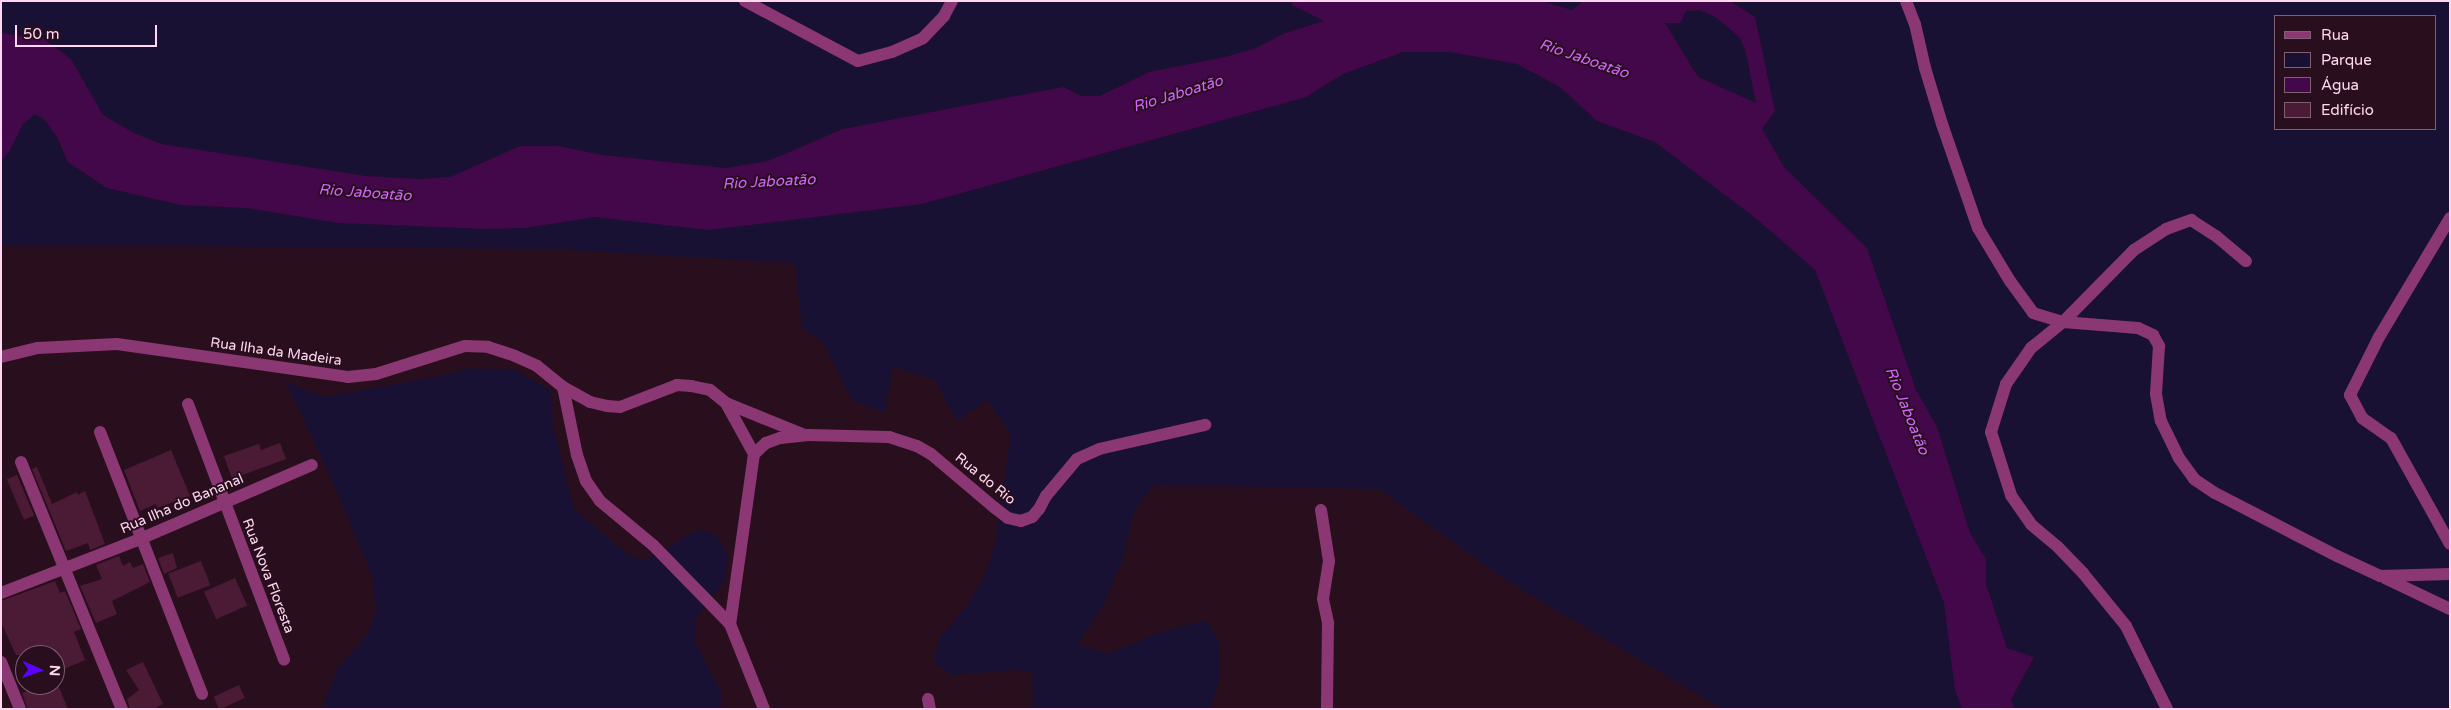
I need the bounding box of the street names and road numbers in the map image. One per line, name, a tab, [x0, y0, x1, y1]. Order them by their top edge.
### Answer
street label: Rua Ilha da Madeira	[209, 334, 343, 370]
street label: Rua do Rio	[951, 450, 1019, 508]
street label: Rua Ilha do Bananal	[118, 470, 246, 538]
street label: Rua Nova Floresta	[238, 516, 298, 636]

